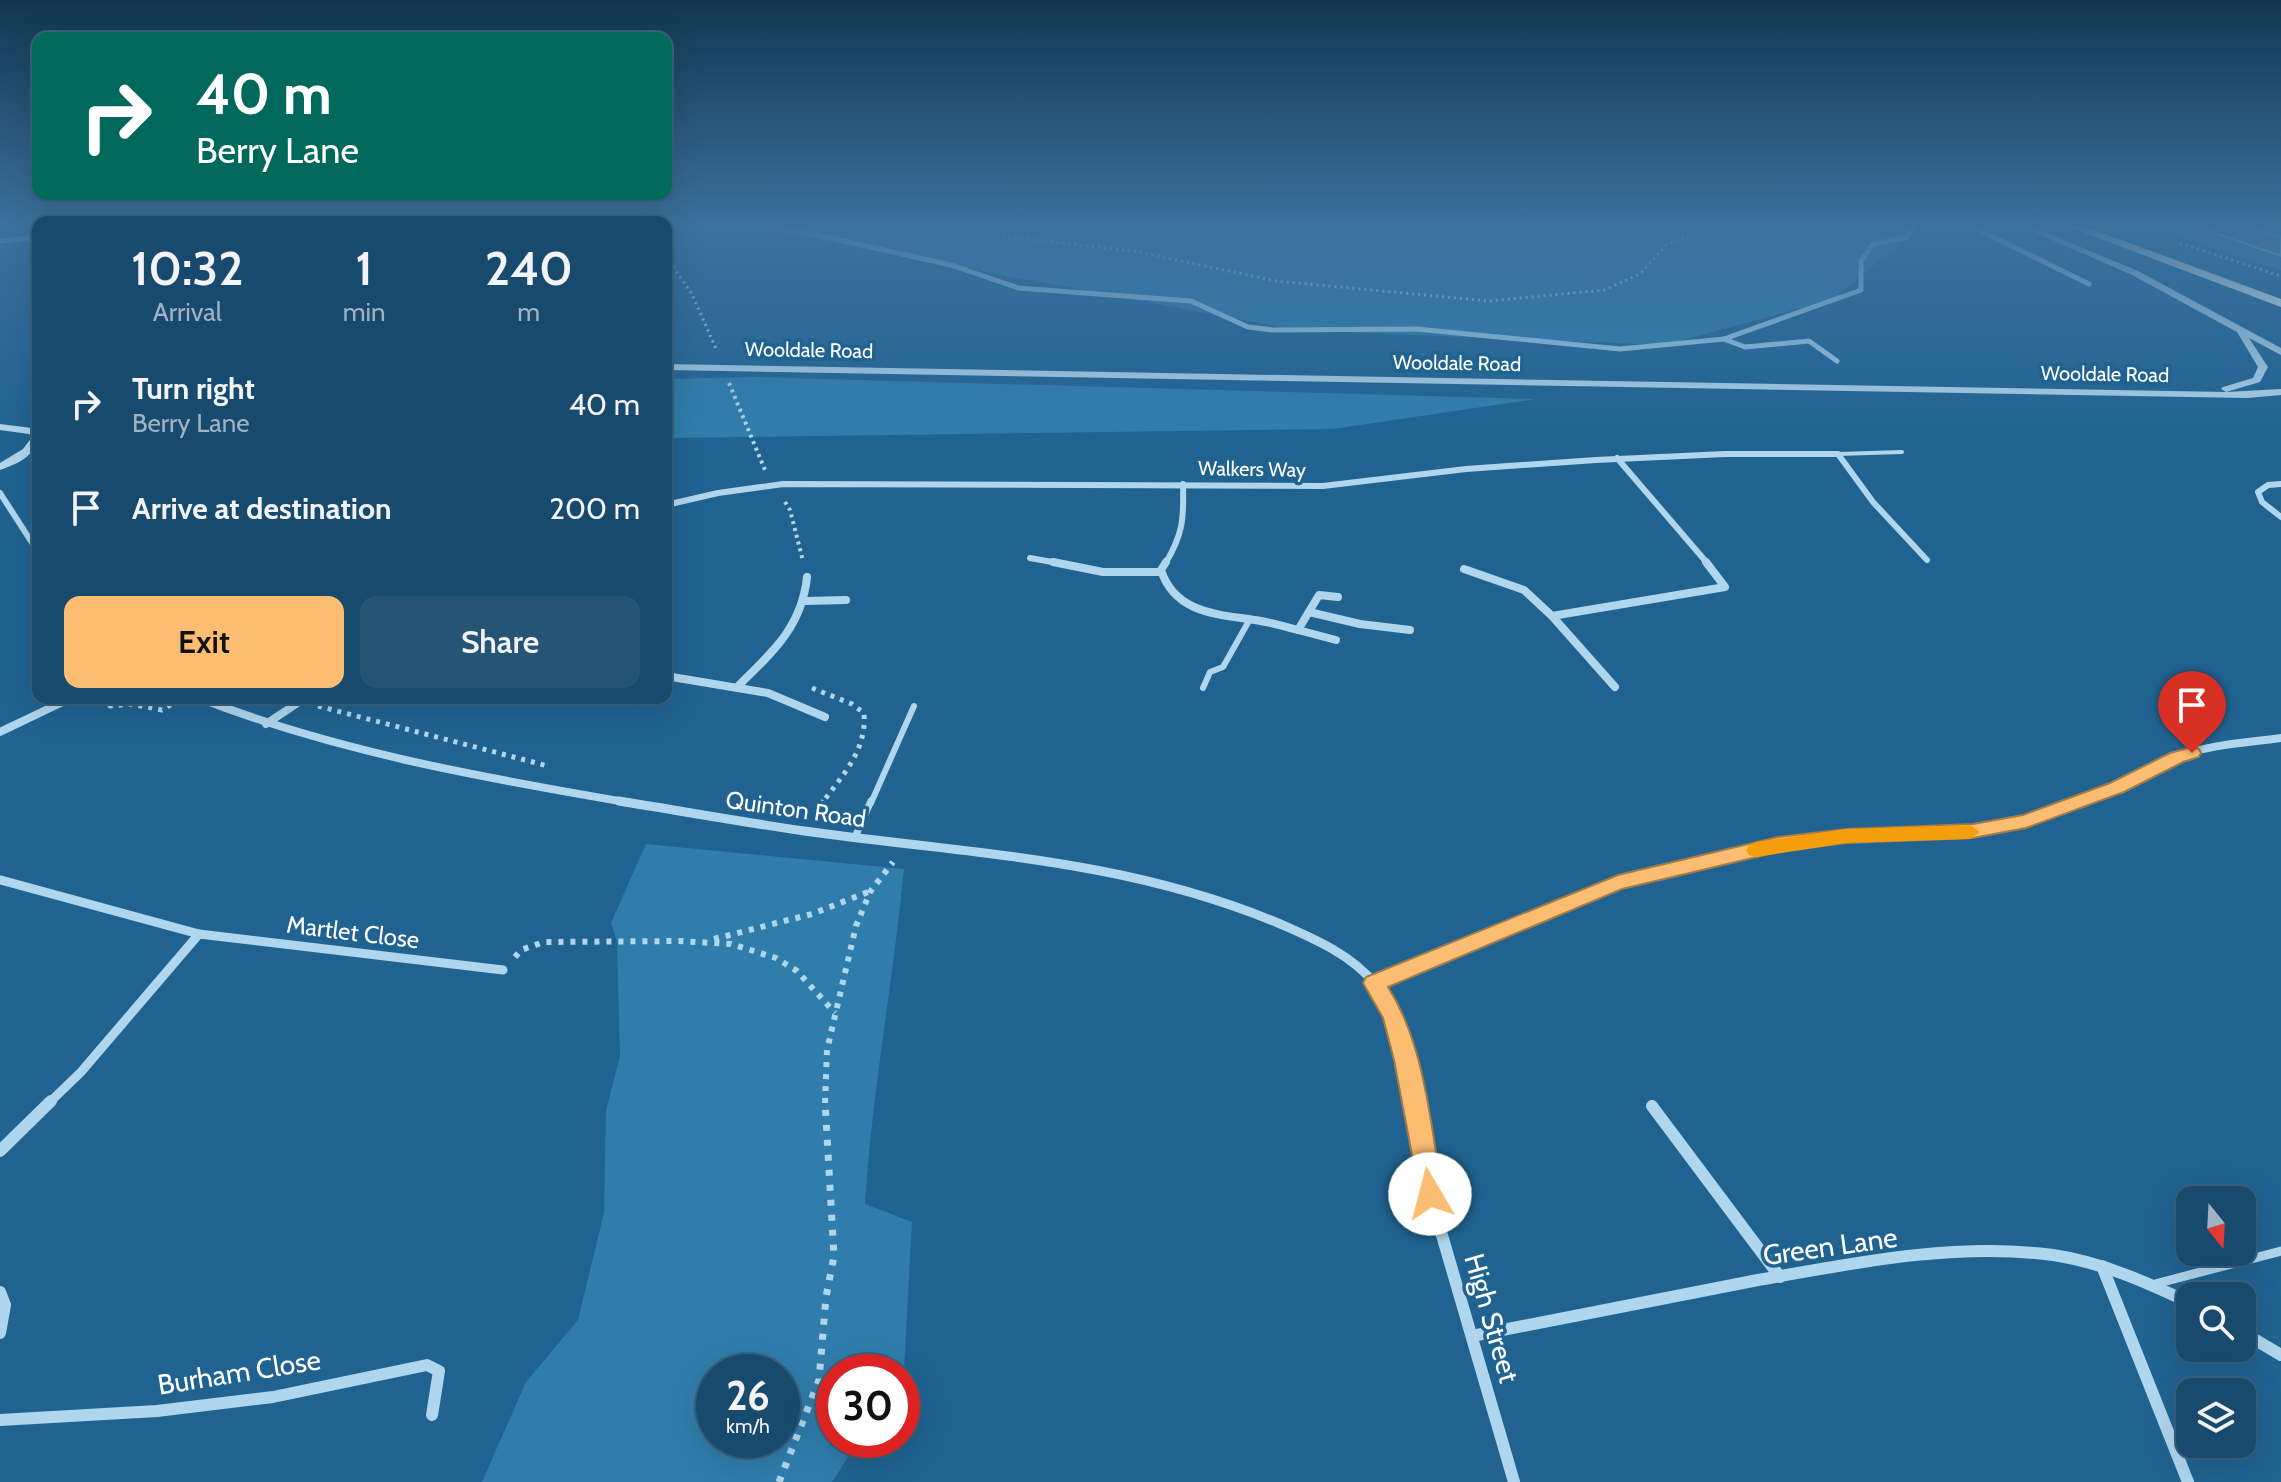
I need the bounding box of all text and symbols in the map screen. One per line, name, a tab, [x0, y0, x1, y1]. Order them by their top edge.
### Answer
text: 40 m	[196, 60, 332, 128]
icon: right	[64, 64, 168, 168]
text: Berry Lane	[196, 128, 359, 172]
text: 10:32	[131, 239, 244, 297]
text: 1	[356, 239, 373, 297]
text: 240	[485, 239, 573, 297]
text: Arrival	[153, 296, 222, 328]
text: min	[343, 296, 386, 328]
text: m	[517, 296, 540, 328]
street label: Wooldale Road	[745, 337, 873, 363]
street label: Wooldale Road	[1393, 350, 1521, 376]
street label: Wooldale Road	[2041, 361, 2169, 387]
text: Turn right	[132, 370, 255, 407]
icon: right	[64, 382, 108, 426]
text: 40 m	[569, 386, 640, 423]
text: Berry Lane	[132, 407, 250, 439]
street label: Walkers Way	[1198, 456, 1306, 482]
icon: arrive	[64, 486, 108, 530]
text: Arrive at destination	[132, 490, 392, 527]
text: 200 m	[549, 490, 640, 527]
button: Exit	[64, 596, 344, 688]
button: Share	[360, 596, 640, 688]
pin	[2158, 671, 2226, 753]
icon: arrive	[2170, 683, 2214, 727]
street label: Quinton Road	[724, 785, 868, 833]
street label: Martlet Close	[285, 909, 421, 955]
position arrow	[1388, 1152, 1472, 1236]
north arrow	[2176, 1186, 2256, 1266]
map controls	[2176, 1186, 2256, 1458]
street label: Green Lane	[1761, 1220, 1899, 1272]
street label: High Street	[1457, 1249, 1527, 1387]
button: search	[2176, 1282, 2256, 1362]
street label: Burham Close	[155, 1342, 323, 1402]
speed limit sign: 30	[816, 1354, 920, 1458]
text: 26	[726, 1371, 770, 1420]
button: layers	[2176, 1378, 2256, 1458]
text: km/h	[726, 1414, 770, 1438]

